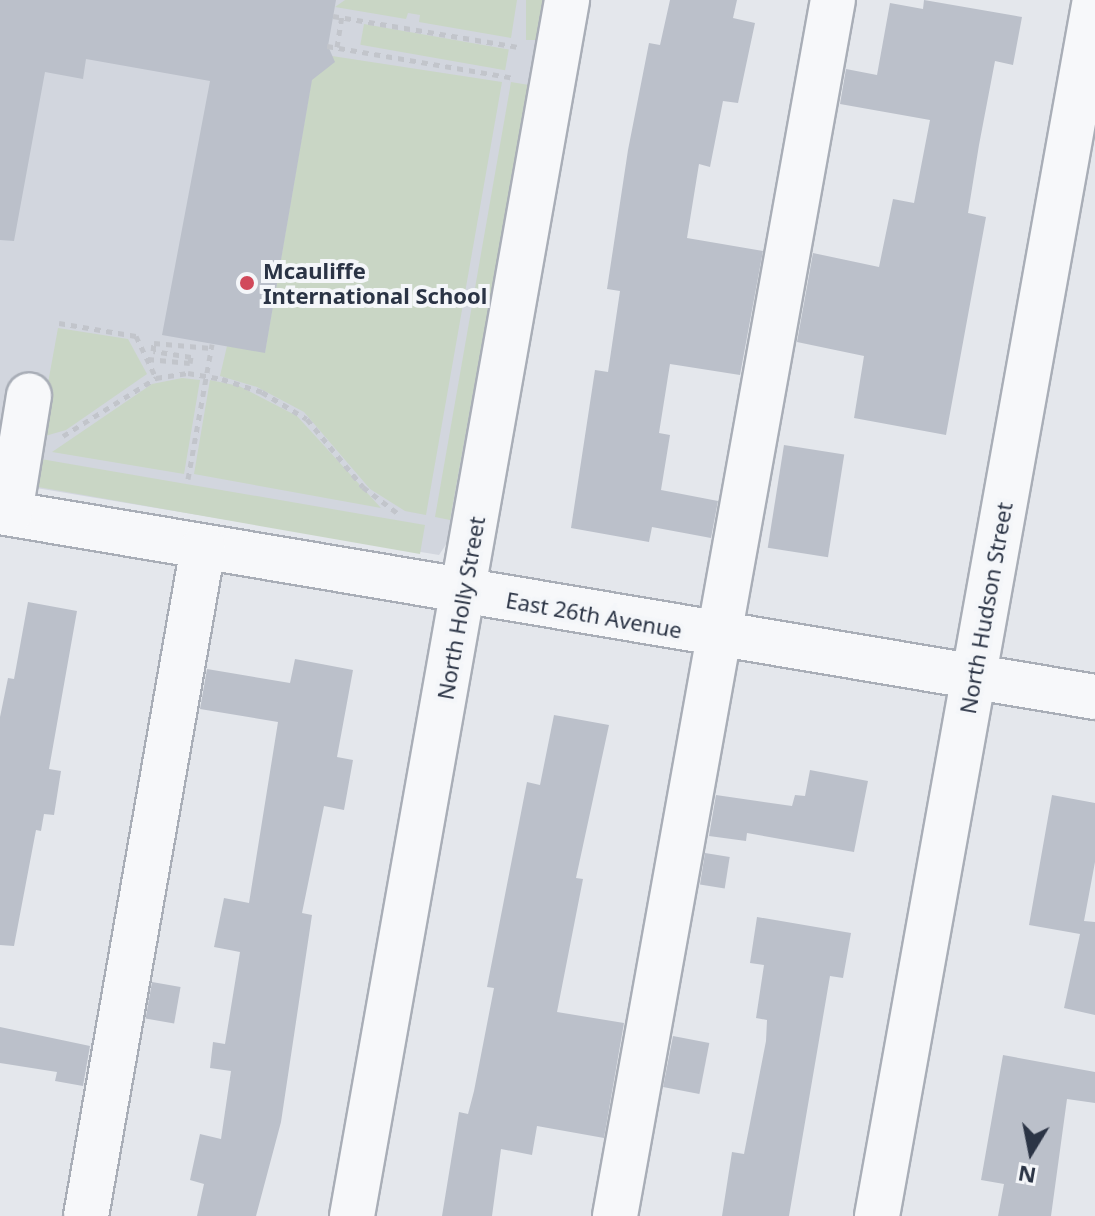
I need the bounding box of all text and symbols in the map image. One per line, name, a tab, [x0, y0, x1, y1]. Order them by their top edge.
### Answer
place label: Mcauliffe International School	[263, 257, 487, 308]
marker: Mcauliffe International School	[238, 274, 256, 292]
street label: North Hudson Street	[954, 500, 1018, 716]
street label: North Holly Street	[432, 514, 490, 702]
street label: East 26th Avenue	[504, 587, 684, 643]
north arrow	[991, 1112, 1071, 1192]
text: N	[1015, 1159, 1038, 1192]

